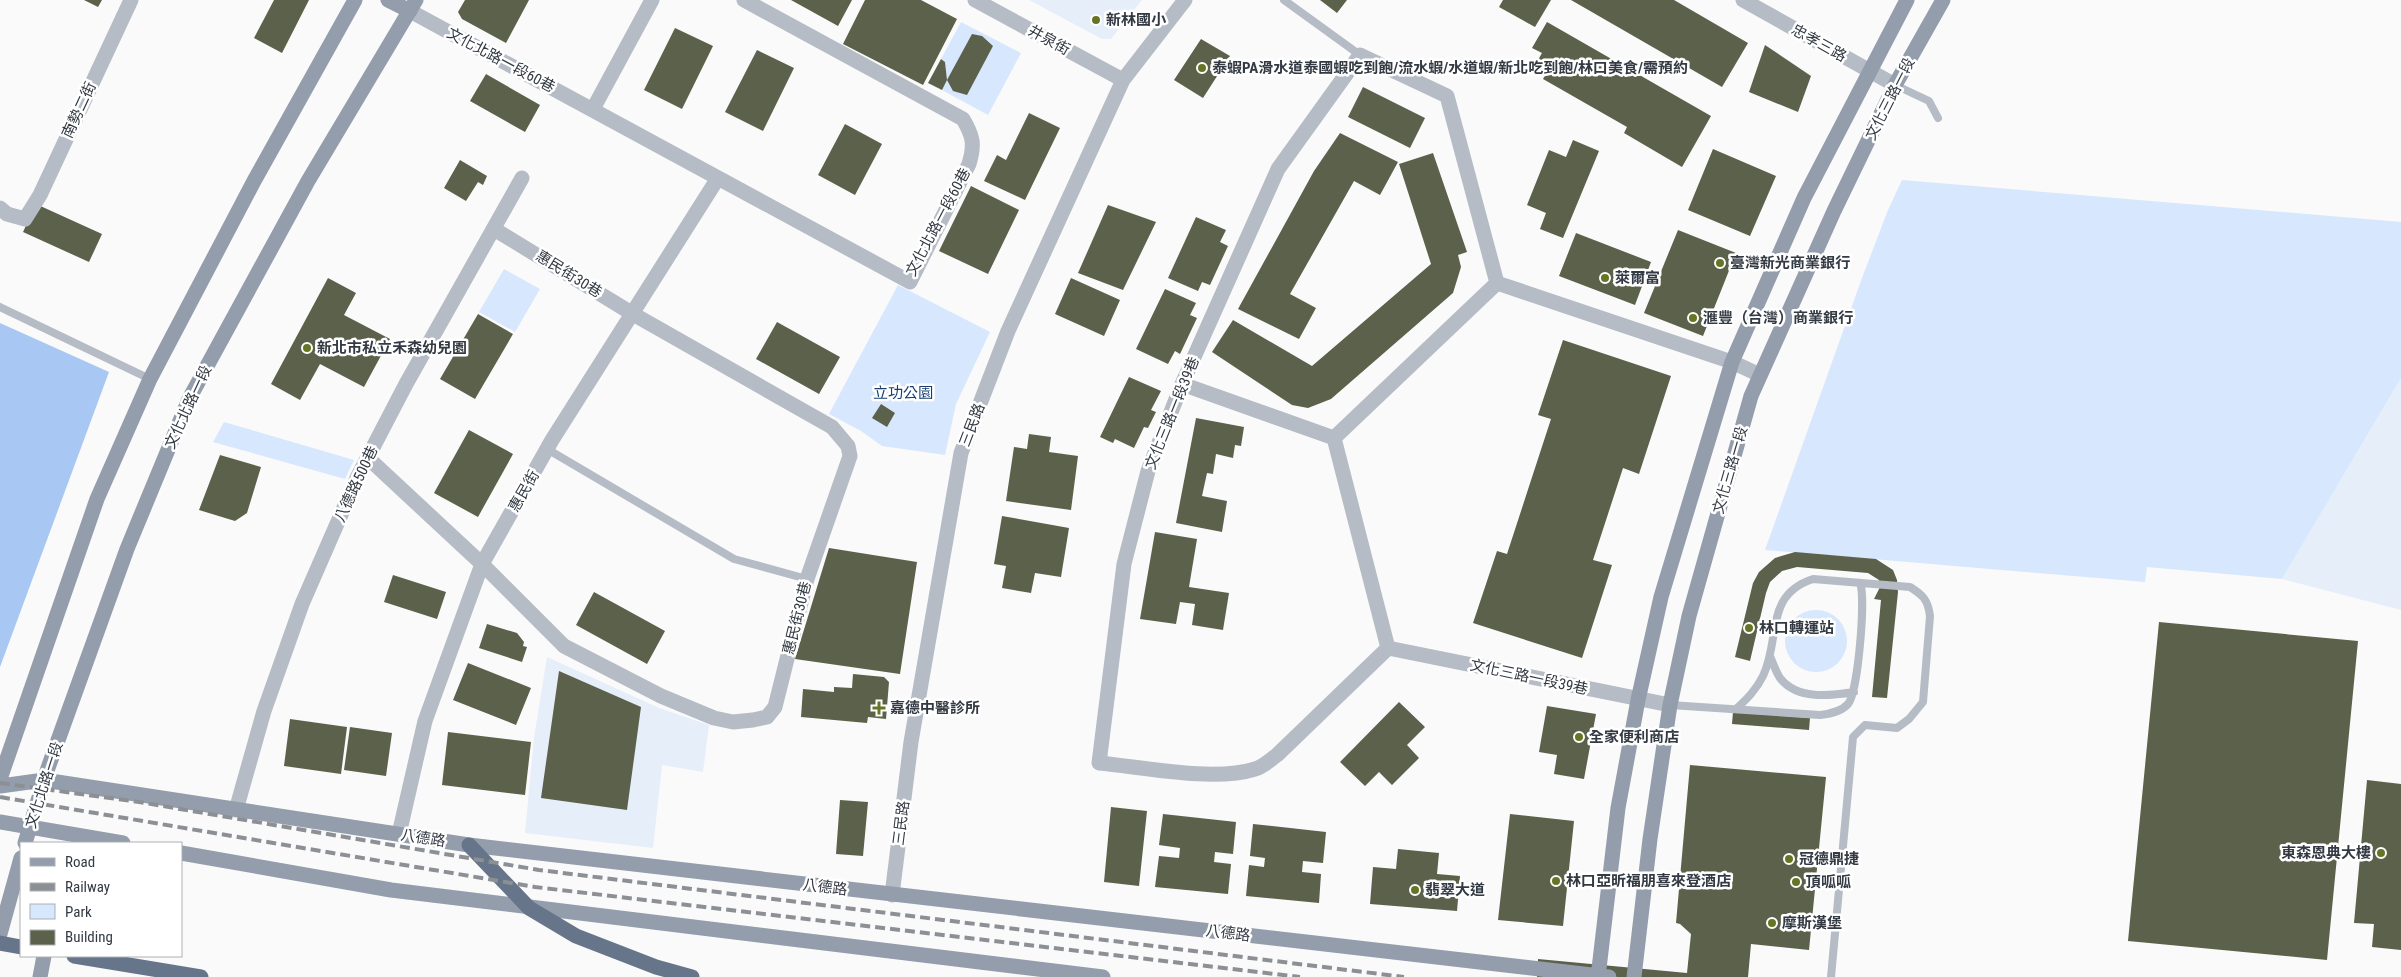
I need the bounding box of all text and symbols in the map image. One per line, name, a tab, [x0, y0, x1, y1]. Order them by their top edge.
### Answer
place label: 新林國小	[1106, 11, 1167, 29]
marker: 新林國小	[1090, 14, 1102, 26]
street label: 井泉街	[1025, 21, 1073, 59]
street label: 忠孝三路	[1788, 21, 1850, 65]
street label: 文化北路一段60巷	[444, 24, 558, 96]
street label: 文化三路一段	[1862, 55, 1918, 143]
place label: 泰蝦PA滑水道泰國蝦吃到飽/流水蝦/水道蝦/新北吃到飽/林口美食/需預約	[1212, 59, 1688, 77]
marker: 泰蝦PA滑水道泰國蝦吃到飽/流水蝦/水道蝦/新北吃到飽/林口美食/需預約	[1196, 62, 1208, 74]
street label: 南勢二街	[58, 79, 100, 141]
street label: 文化北路一段60巷	[902, 165, 974, 279]
street label: 惠民街30巷	[533, 247, 605, 301]
place label: 臺灣新光商業銀行	[1730, 254, 1850, 272]
marker: 臺灣新光商業銀行	[1714, 257, 1726, 269]
place label: 萊爾富	[1615, 269, 1660, 287]
marker: 萊爾富	[1599, 272, 1611, 284]
place label: 滙豐（台灣）商業銀行	[1703, 309, 1853, 327]
marker: 滙豐（台灣）商業銀行	[1687, 312, 1699, 324]
place label: 新北市私立禾森幼兒園	[317, 339, 467, 357]
marker: 新北市私立禾森幼兒園	[301, 342, 313, 354]
street label: 文化三路一段39巷	[1141, 354, 1203, 472]
street label: 文化北路一段	[161, 362, 215, 452]
park label: 立功公園	[873, 384, 933, 402]
street label: 三民路	[956, 401, 988, 449]
street label: 文化三路一段	[1709, 424, 1751, 516]
street label: 八德路500巷	[330, 443, 382, 525]
street label: 惠民街	[505, 467, 543, 515]
street label: 惠民街30巷	[779, 580, 815, 656]
place label: 林口轉運站	[1759, 619, 1834, 637]
marker: 林口轉運站	[1743, 622, 1755, 634]
street label: 文化三路一段39巷	[1469, 656, 1589, 698]
place label: 嘉德中醫診所	[890, 699, 980, 717]
marker: 嘉德中醫診所	[872, 701, 886, 715]
place label: 全家便利商店	[1589, 728, 1679, 746]
marker: 全家便利商店	[1573, 731, 1585, 743]
street label: 文化北路一段	[22, 739, 66, 831]
street label: 三民路	[889, 800, 913, 846]
street label: 八德路	[399, 826, 447, 850]
legend	[20, 842, 182, 957]
place label: 東森恩典大樓	[2281, 844, 2371, 862]
marker: 東森恩典大樓	[2375, 847, 2387, 859]
place label: 冠德鼎捷	[1799, 850, 1859, 868]
text: Road	[65, 853, 95, 871]
marker: 冠德鼎捷	[1783, 853, 1795, 865]
place label: 林口亞昕福朋喜來登酒店	[1566, 872, 1731, 890]
place label: 頂呱呱	[1806, 873, 1851, 891]
street label: 八德路	[802, 875, 848, 899]
marker: 林口亞昕福朋喜來登酒店	[1550, 875, 1562, 887]
marker: 頂呱呱	[1790, 876, 1802, 888]
text: Railway	[65, 878, 110, 896]
place label: 翡翠大道	[1425, 881, 1485, 899]
marker: 翡翠大道	[1409, 884, 1421, 896]
text: Park	[65, 903, 92, 921]
place label: 摩斯漢堡	[1782, 914, 1842, 932]
marker: 摩斯漢堡	[1766, 917, 1778, 929]
street label: 八德路	[1205, 921, 1251, 945]
text: Building	[65, 928, 113, 946]

